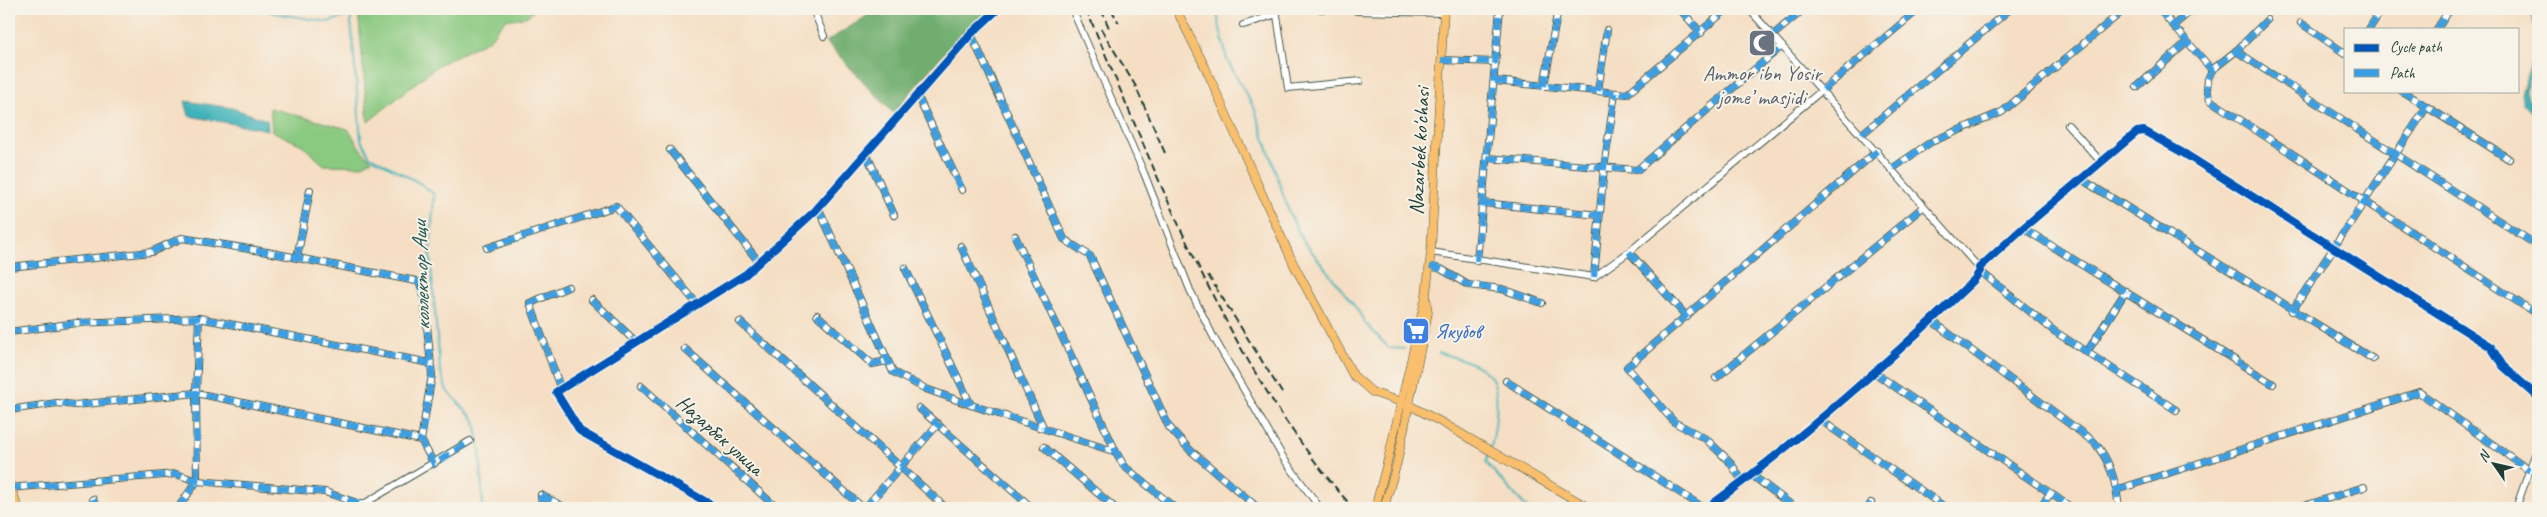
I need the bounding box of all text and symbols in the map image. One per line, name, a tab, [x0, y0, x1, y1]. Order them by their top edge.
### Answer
mosque icon: Ammor ibn Yosir jome’ masjidi	[1747, 28, 1777, 58]
legend	[2344, 28, 2520, 92]
text: Cycle path	[2390, 38, 2442, 57]
place label: Ammor ibn Yosir jome’ masjidi	[1703, 60, 1824, 110]
text: Path	[2390, 64, 2416, 83]
street label: Nazarbek ko'chasi	[1403, 83, 1435, 216]
water label: коллектор Ащи	[405, 217, 437, 331]
supermarket icon: Якубов	[1401, 316, 1431, 346]
place label: Якубов	[1435, 318, 1486, 344]
street label: Назарбек улица	[670, 389, 771, 483]
north arrow	[2470, 440, 2520, 490]
text: N	[2474, 447, 2494, 465]

